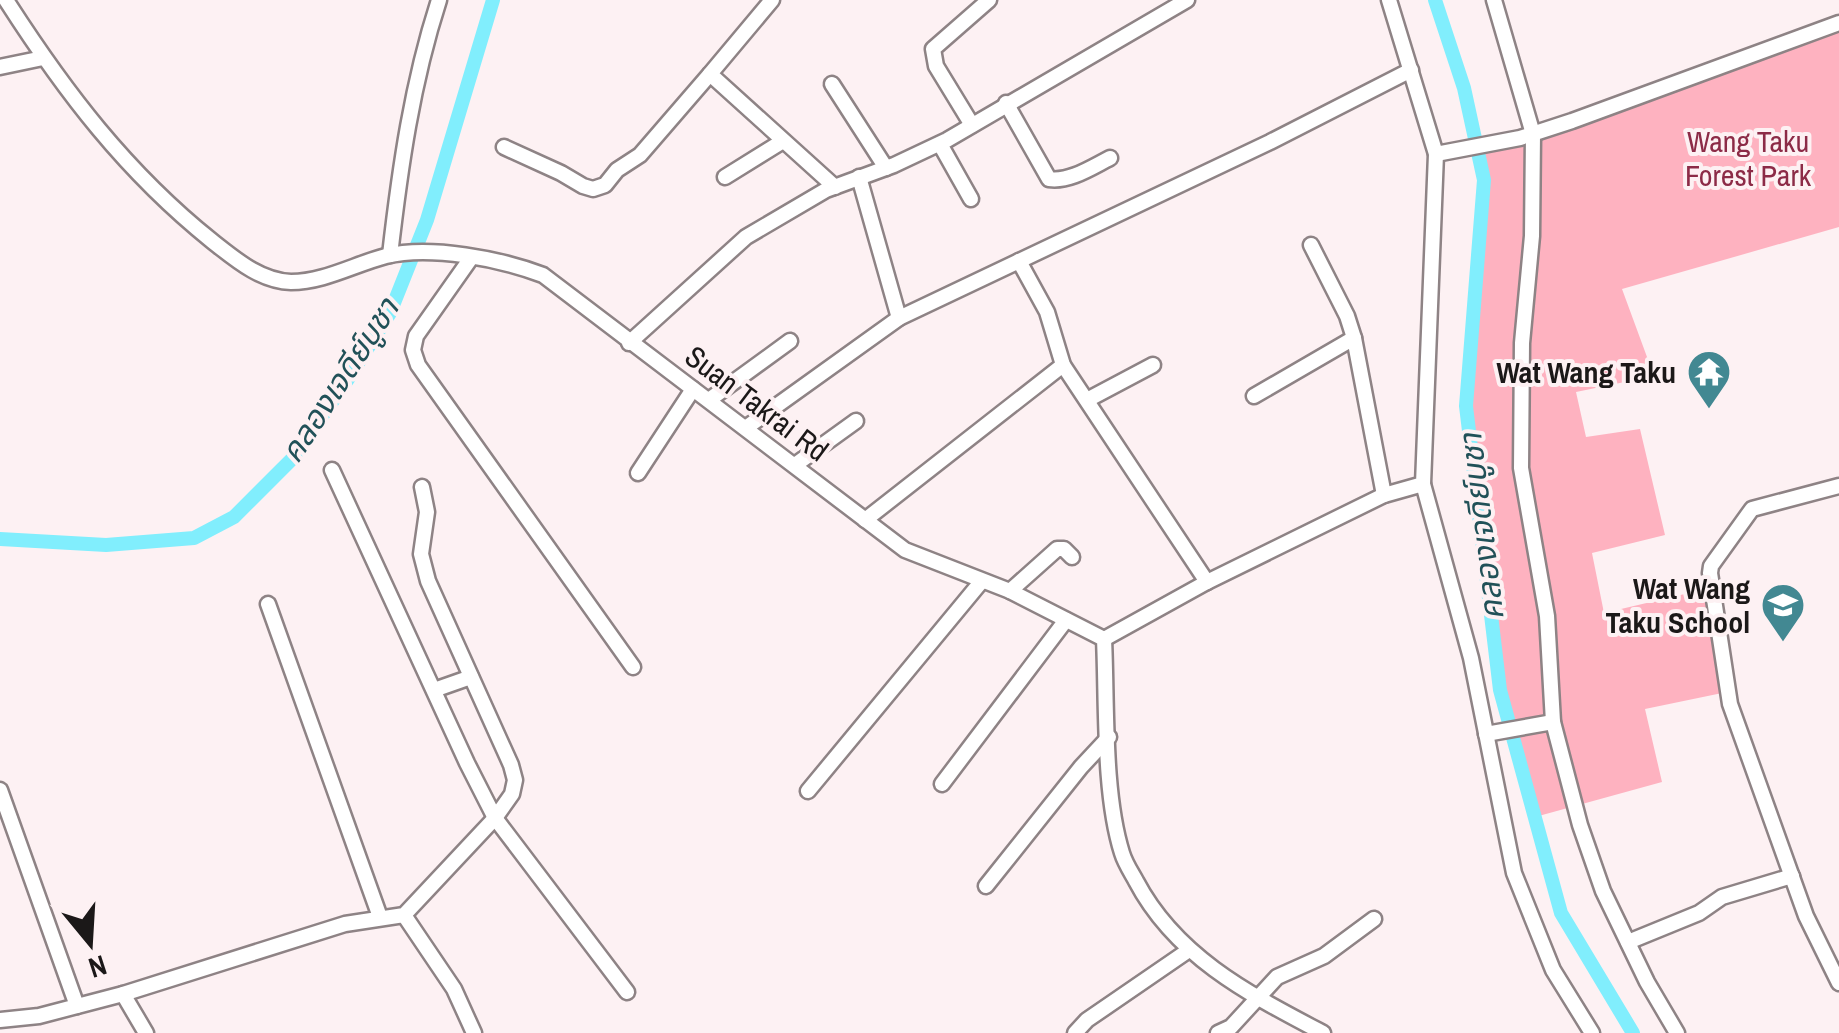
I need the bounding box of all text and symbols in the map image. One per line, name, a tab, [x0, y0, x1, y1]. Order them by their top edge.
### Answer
park label: Wang Taku Forest Park	[1685, 121, 1812, 195]
water label: คลองเจดีย์บูชา	[270, 288, 409, 470]
street label: Suan Takrai Rd	[677, 336, 837, 470]
temple icon: Wat Wang Taku	[1686, 349, 1732, 410]
place label: Wat Wang Taku	[1496, 352, 1676, 392]
water label: คลองเจดีย์บูชา	[1448, 429, 1514, 623]
place label: Wat Wang Taku School	[1606, 568, 1750, 642]
school or university icon: Wat Wang Taku School	[1760, 582, 1806, 643]
north arrow	[40, 893, 140, 993]
text: N	[84, 946, 111, 987]

